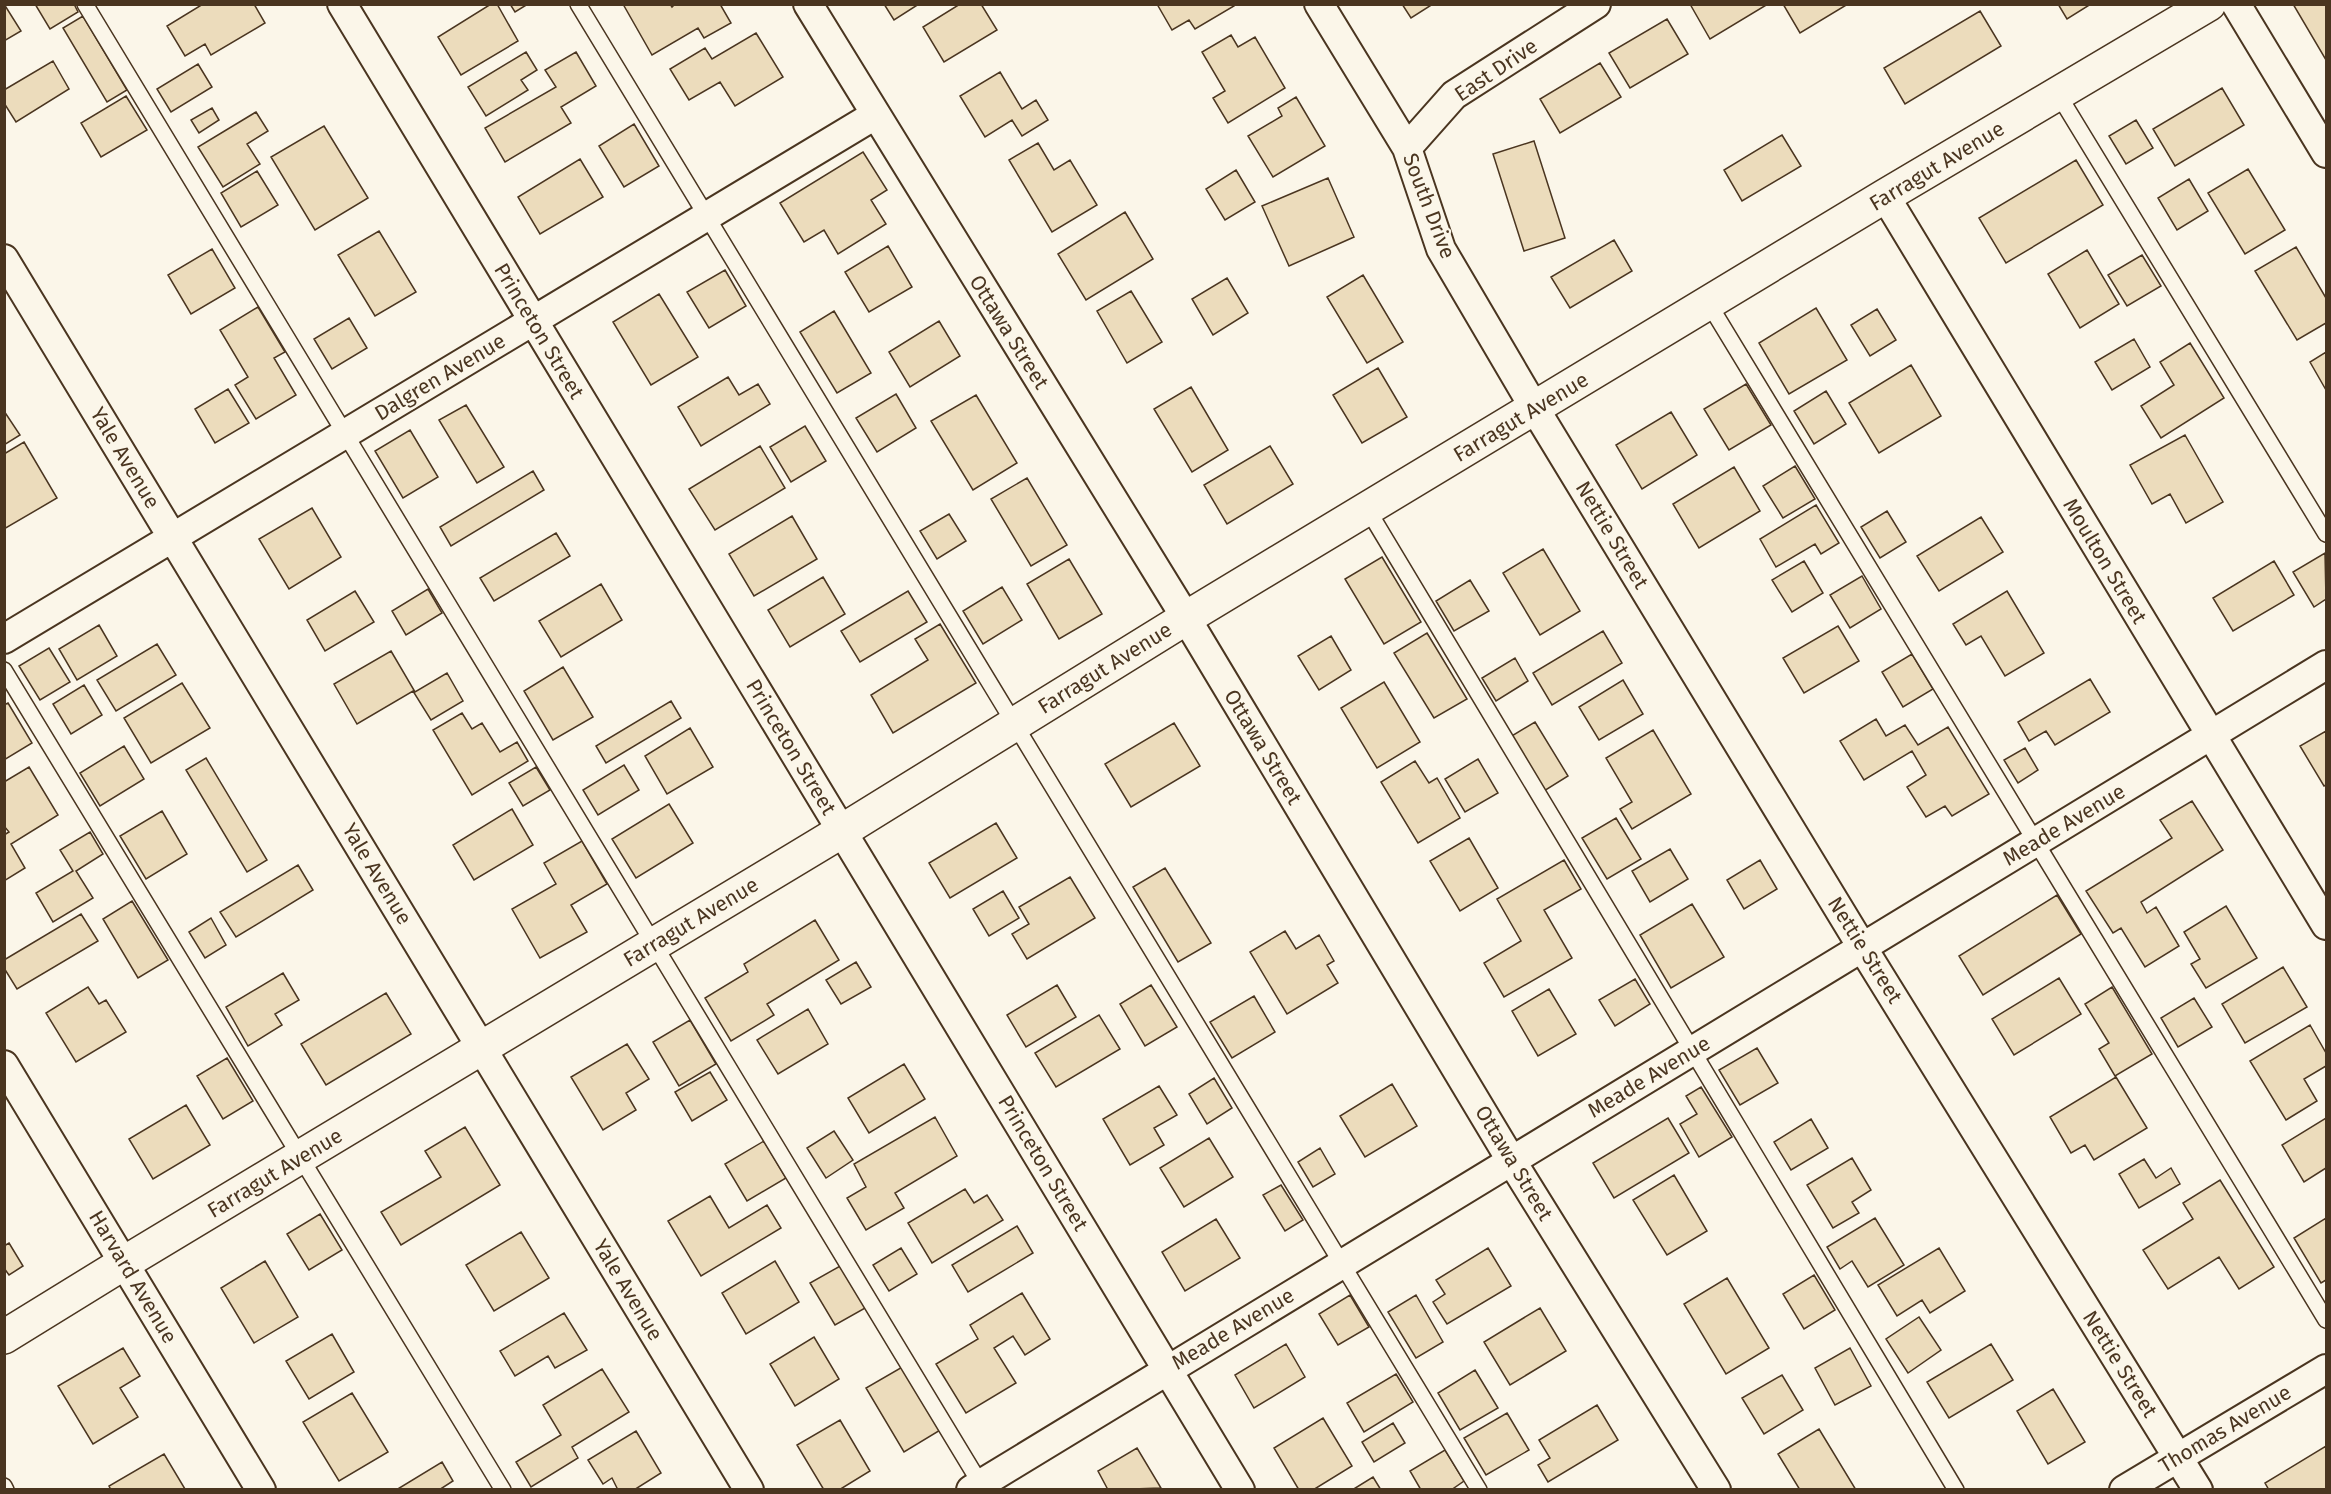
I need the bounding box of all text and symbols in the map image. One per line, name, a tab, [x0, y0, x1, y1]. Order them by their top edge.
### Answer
street label: East Drive	[1450, 33, 1542, 107]
street label: Farragut Avenue	[1865, 115, 2009, 217]
street label: South Drive	[1397, 150, 1461, 262]
street label: Princeton Street	[488, 258, 590, 404]
street label: Ottawa Street	[964, 270, 1055, 394]
street label: Dalgren Avenue	[370, 328, 510, 426]
street label: Farragut Avenue	[1449, 366, 1593, 468]
street label: Yale Avenue	[85, 402, 165, 514]
street label: Nettie Street	[1570, 477, 1654, 594]
street label: Moulton Street	[2057, 494, 2153, 629]
street label: Farragut Avenue	[1033, 616, 1177, 720]
street label: Princeton Street	[740, 674, 842, 820]
street label: Ottawa Street	[1218, 685, 1308, 810]
street label: Meade Avenue	[1998, 778, 2130, 872]
street label: Yale Avenue	[337, 818, 417, 930]
street label: Farragut Avenue	[619, 871, 763, 973]
street label: Nettie Street	[1822, 892, 1908, 1008]
street label: Meade Avenue	[1583, 1030, 1715, 1124]
street label: Princeton Street	[992, 1090, 1094, 1236]
street label: Ottawa Street	[1469, 1101, 1559, 1226]
street label: Farragut Avenue	[203, 1122, 347, 1224]
street label: Harvard Avenue	[83, 1206, 183, 1348]
street label: Yale Avenue	[588, 1234, 668, 1346]
street label: Meade Avenue	[1167, 1282, 1299, 1376]
street label: Nettie Street	[2077, 1306, 2163, 1422]
street label: Thomas Avenue	[2154, 1379, 2296, 1479]

